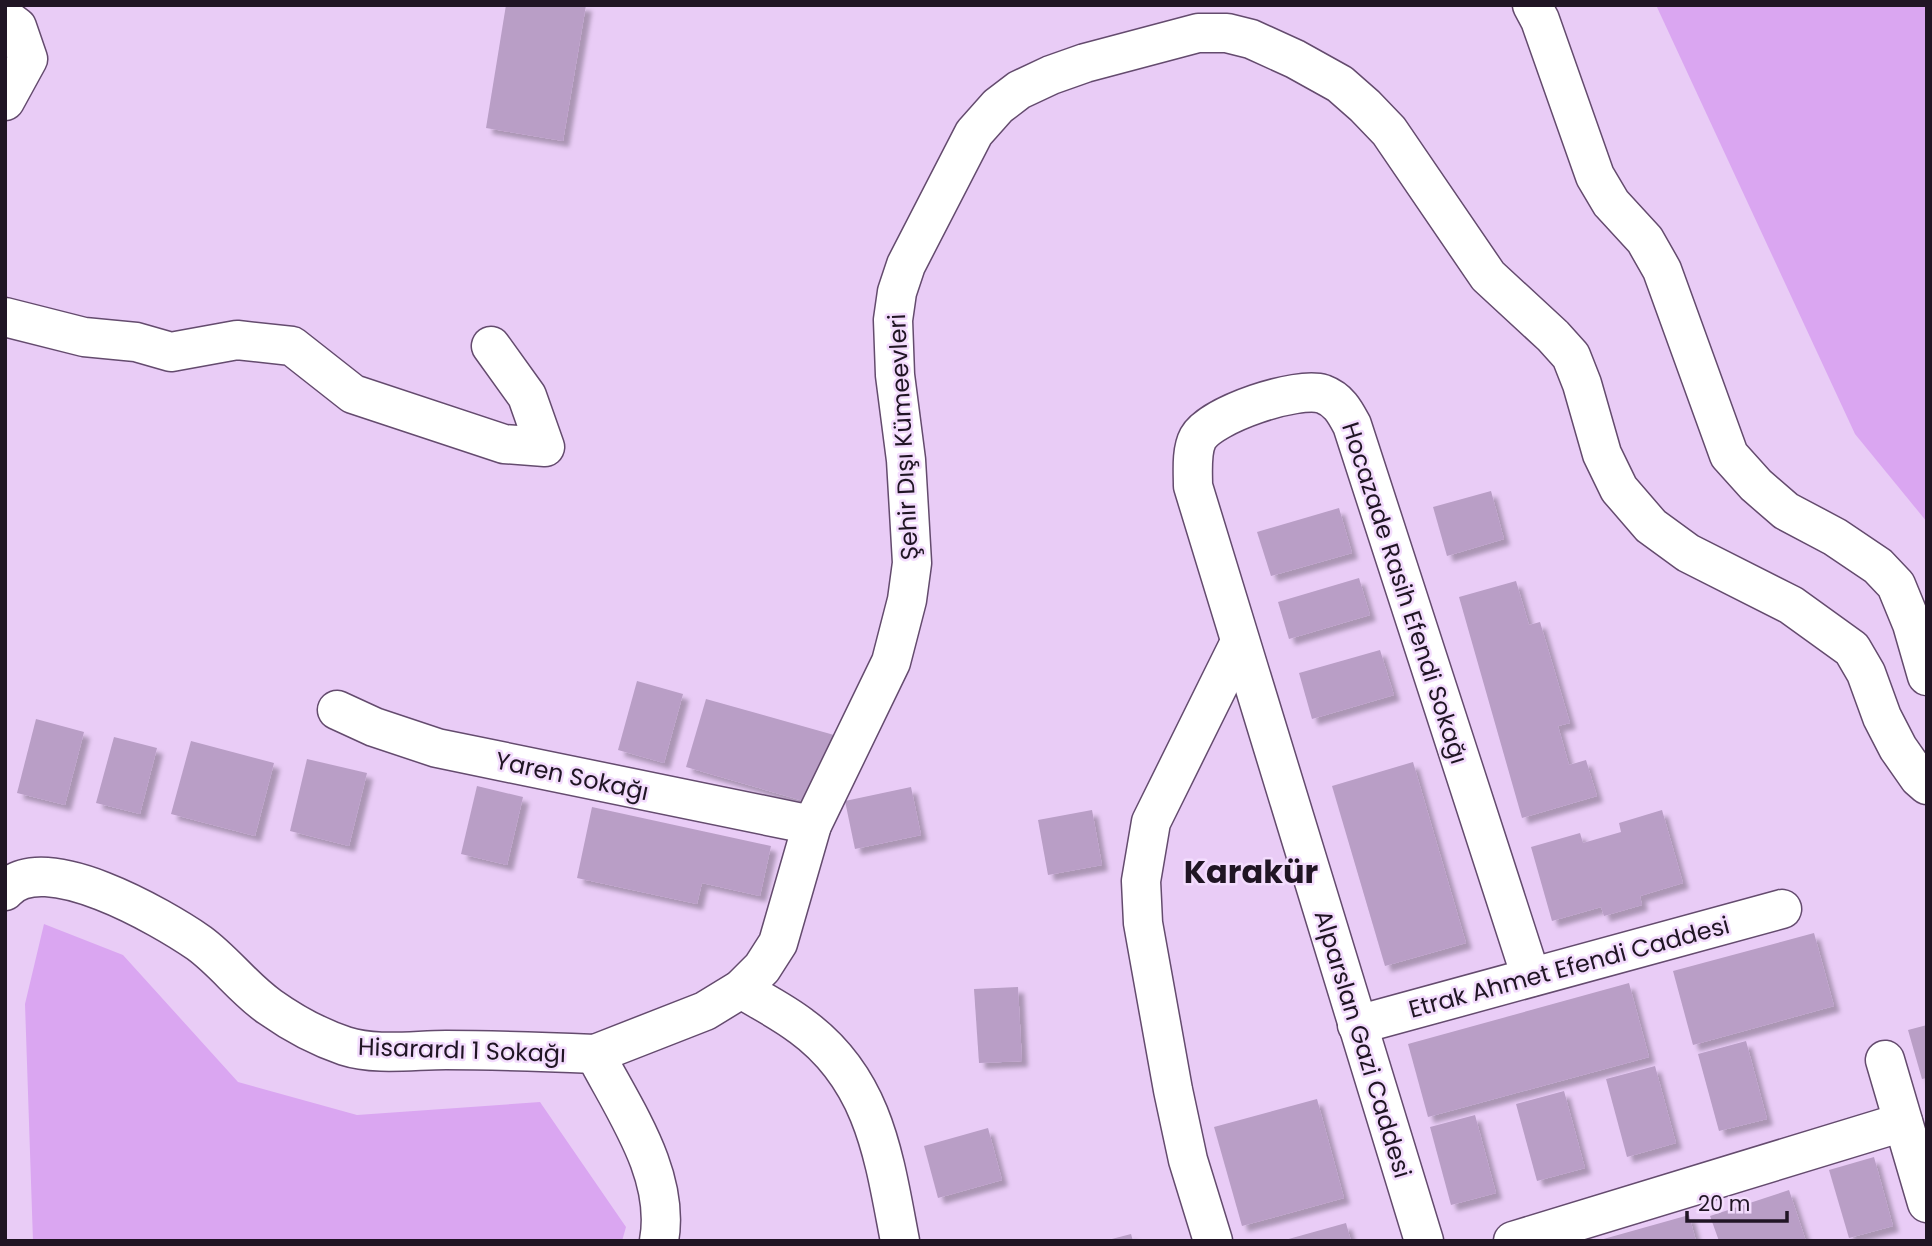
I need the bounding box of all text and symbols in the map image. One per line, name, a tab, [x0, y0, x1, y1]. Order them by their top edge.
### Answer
street label: Şehir Dışı Kümeevleri	[880, 313, 926, 561]
street label: Hocazade Rasih Efendi Sokağı	[1334, 418, 1476, 768]
street label: Yaren Sokağı	[492, 744, 652, 808]
district label: Karakür	[1184, 849, 1319, 894]
street label: Alparslan Gazi Caddesi	[1307, 906, 1419, 1182]
street label: Etrak Ahmet Efendi Caddesi	[1405, 908, 1733, 1026]
street label: Hisarardı 1 Sokağı	[357, 1030, 567, 1070]
scale bar	[1687, 1180, 1787, 1224]
text: 20 m	[1698, 1189, 1751, 1218]

